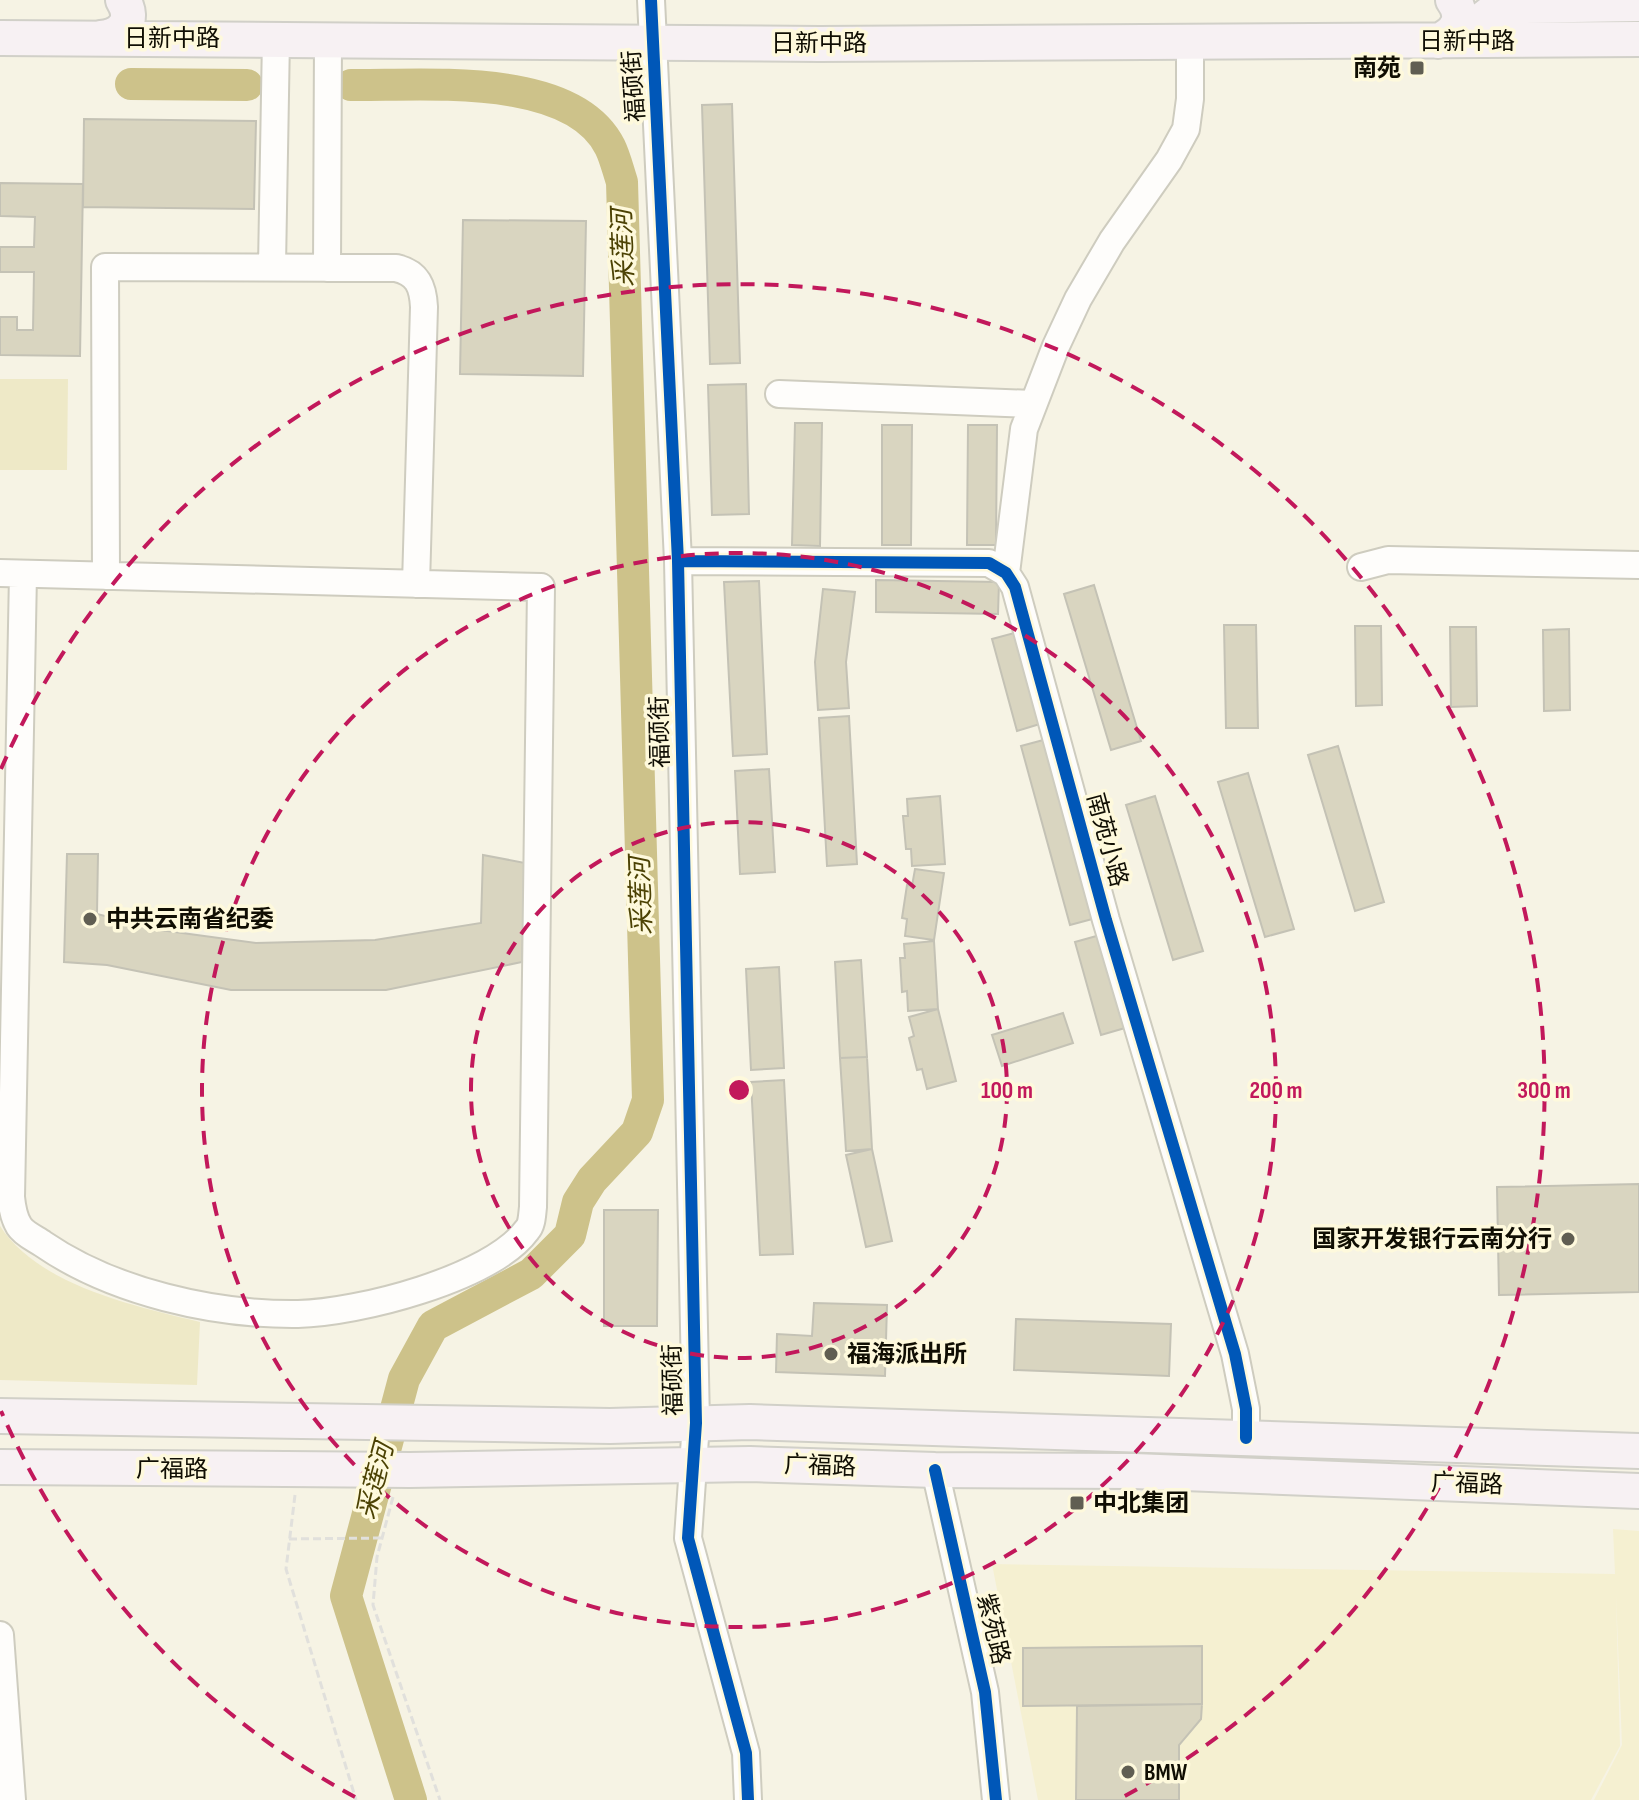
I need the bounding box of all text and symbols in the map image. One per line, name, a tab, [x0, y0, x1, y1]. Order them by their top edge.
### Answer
street label: 日新中路	[124, 24, 220, 53]
street label: 日新中路	[1419, 27, 1515, 56]
street label: 日新中路	[771, 29, 867, 58]
street label: 福硕街	[617, 49, 651, 123]
place label: 南苑	[1353, 54, 1401, 83]
marker: 南苑	[1408, 59, 1426, 77]
water label: 采莲河	[607, 203, 641, 288]
street label: 福硕街	[645, 696, 675, 768]
street label: 南苑小路	[1081, 790, 1133, 890]
water label: 采莲河	[625, 851, 659, 936]
place label: 中共云南省纪委	[106, 905, 274, 934]
marker: 中共云南省纪委	[81, 910, 99, 928]
centre of rings	[725, 1076, 753, 1104]
text: 100 m	[981, 1076, 1033, 1105]
text: 200 m	[1249, 1076, 1303, 1105]
text: 300 m	[1517, 1076, 1571, 1105]
place label: 国家开发银行云南分行	[1312, 1225, 1552, 1254]
marker: 国家开发银行云南分行	[1559, 1230, 1577, 1248]
place label: 福海派出所	[847, 1340, 967, 1369]
street label: 福硕街	[658, 1344, 688, 1416]
marker: 福海派出所	[822, 1345, 840, 1363]
water label: 采莲河	[351, 1434, 402, 1523]
street label: 广福路	[784, 1450, 856, 1482]
street label: 广福路	[136, 1455, 208, 1484]
street label: 广福路	[1431, 1468, 1503, 1500]
place label: 中北集团	[1093, 1489, 1189, 1518]
marker: 中北集团	[1068, 1494, 1086, 1512]
street label: 紫苑路	[971, 1591, 1015, 1667]
place label: BMW	[1144, 1758, 1188, 1787]
marker: BMW	[1119, 1763, 1137, 1781]

